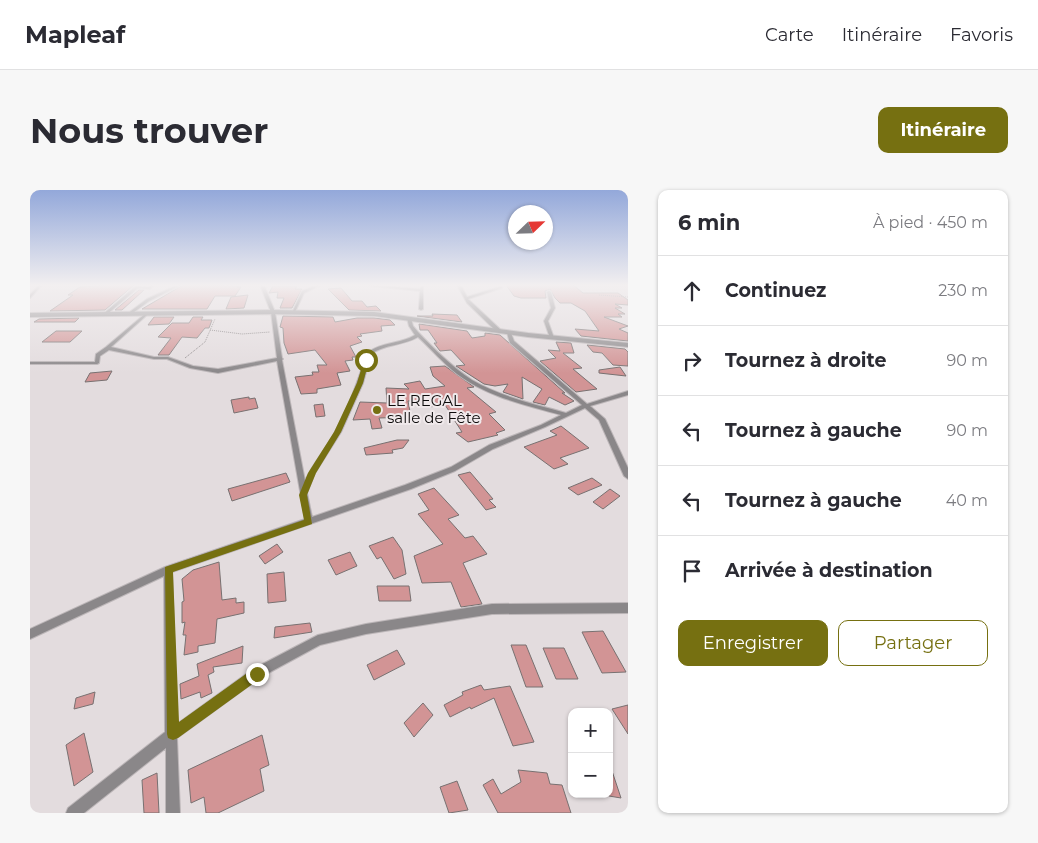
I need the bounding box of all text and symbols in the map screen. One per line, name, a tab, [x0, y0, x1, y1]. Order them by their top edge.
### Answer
text: Mapleaf	[25, 20, 125, 49]
text: Carte	[765, 24, 814, 46]
text: Itinéraire	[842, 24, 922, 46]
text: Favoris	[950, 24, 1013, 46]
button: Itinéraire	[878, 107, 1008, 153]
text: Nous trouver	[30, 109, 268, 152]
north arrow	[508, 205, 553, 250]
text: 6 min	[678, 210, 740, 235]
text: À pied · 450 m	[873, 213, 988, 232]
icon: ahead	[678, 277, 706, 305]
text: Continuez	[725, 279, 826, 302]
text: 230 m	[938, 281, 988, 300]
icon: right	[678, 347, 706, 375]
route start	[355, 349, 378, 372]
text: Tournez à droite	[725, 349, 886, 372]
text: 90 m	[946, 351, 988, 370]
place label: LE REGAL salle de Fête	[387, 391, 481, 427]
marker: LE REGAL salle de Fête	[371, 404, 383, 416]
icon: left	[678, 417, 706, 445]
text: Tournez à gauche	[725, 419, 902, 442]
text: 90 m	[946, 421, 988, 440]
icon: left	[678, 487, 706, 515]
text: Tournez à gauche	[725, 489, 902, 512]
text: 40 m	[946, 491, 988, 510]
icon: arrive	[678, 557, 706, 585]
text: Arrivée à destination	[725, 559, 933, 582]
button: Enregistrer	[678, 620, 828, 666]
button: Partager	[838, 620, 988, 666]
route end	[246, 663, 269, 686]
map controls	[568, 708, 613, 798]
button: +	[568, 708, 613, 753]
button: −	[568, 753, 613, 798]

